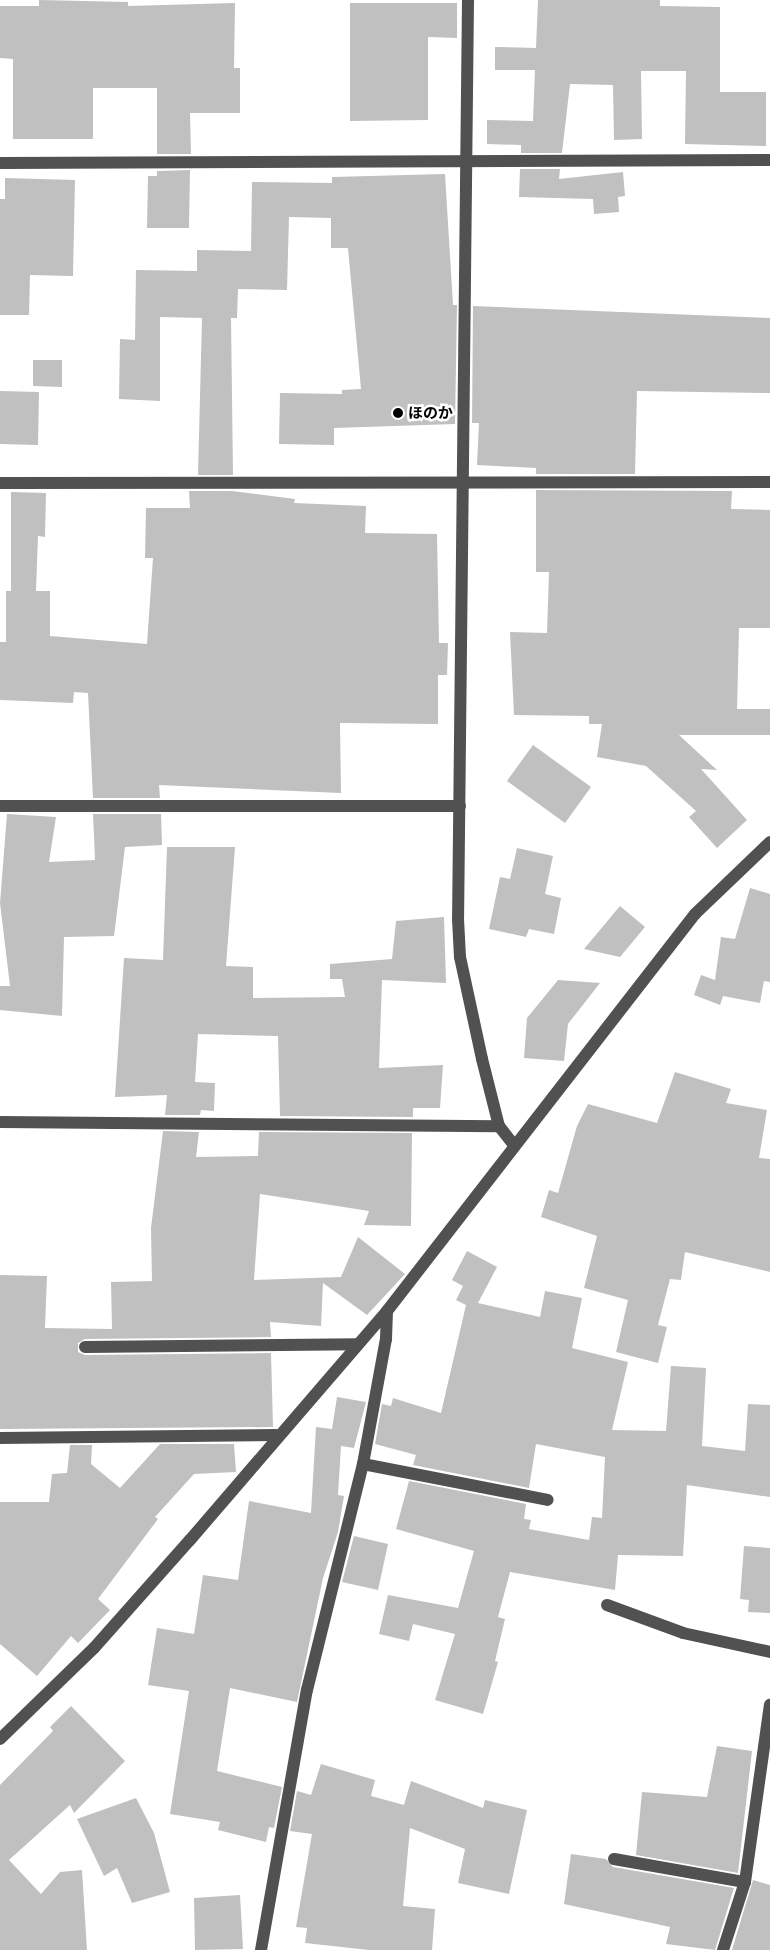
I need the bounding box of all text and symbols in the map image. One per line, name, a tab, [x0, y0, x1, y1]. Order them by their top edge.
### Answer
place label: ほのか	[408, 404, 453, 422]
marker: ほのか	[392, 407, 404, 419]

